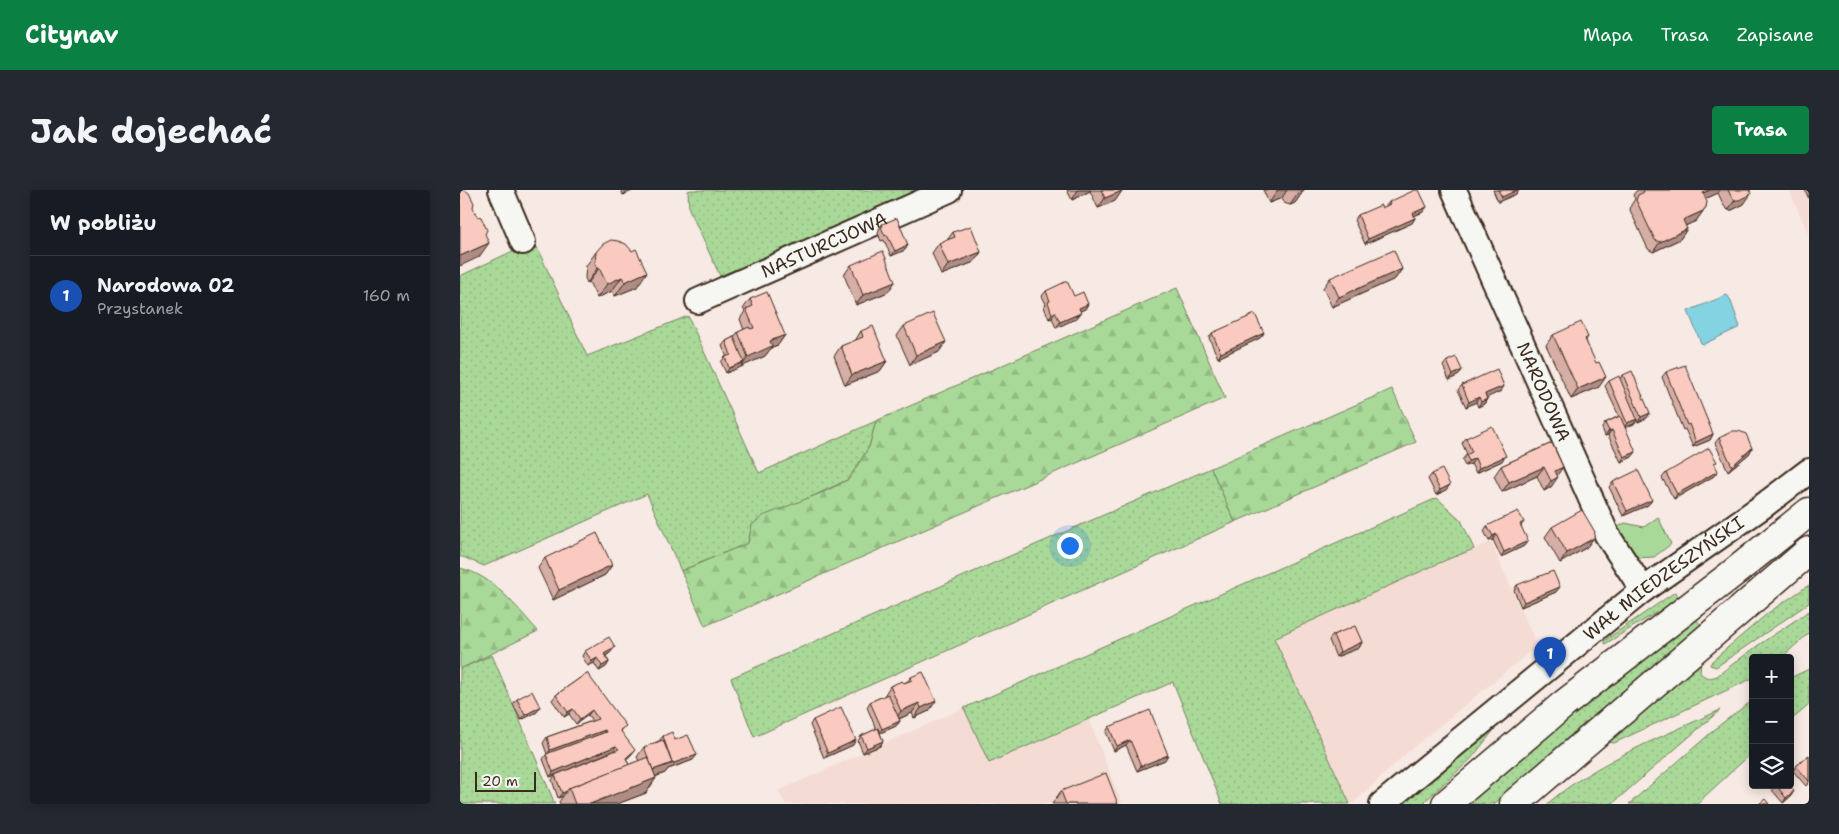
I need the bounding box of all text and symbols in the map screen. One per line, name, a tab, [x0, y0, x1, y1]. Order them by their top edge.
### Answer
text: Citynav	[25, 19, 119, 51]
text: Mapa	[1583, 23, 1633, 47]
text: Trasa	[1661, 23, 1709, 47]
text: Zapisane	[1737, 23, 1814, 47]
button: Trasa	[1712, 106, 1809, 154]
text: Jak dojechać	[30, 107, 272, 154]
street label: NASTURCJOWA	[757, 207, 891, 284]
text: W pobliżu	[50, 209, 157, 237]
text: Narodowa 02	[97, 273, 234, 298]
text: 1	[62, 285, 70, 306]
text: 160 m	[363, 285, 410, 306]
text: Przystanek	[97, 298, 183, 319]
street label: NARODOWA	[1511, 339, 1576, 445]
street label: WAŁ MIEDZESZYŃSKI	[1578, 511, 1749, 646]
your location	[1057, 533, 1083, 559]
pin: 1	[1534, 637, 1566, 678]
map controls	[1749, 654, 1794, 789]
button: +	[1749, 654, 1794, 699]
button: −	[1749, 699, 1794, 744]
button: layers	[1749, 744, 1794, 789]
scale bar	[475, 769, 536, 792]
text: 20 m	[482, 772, 518, 790]

